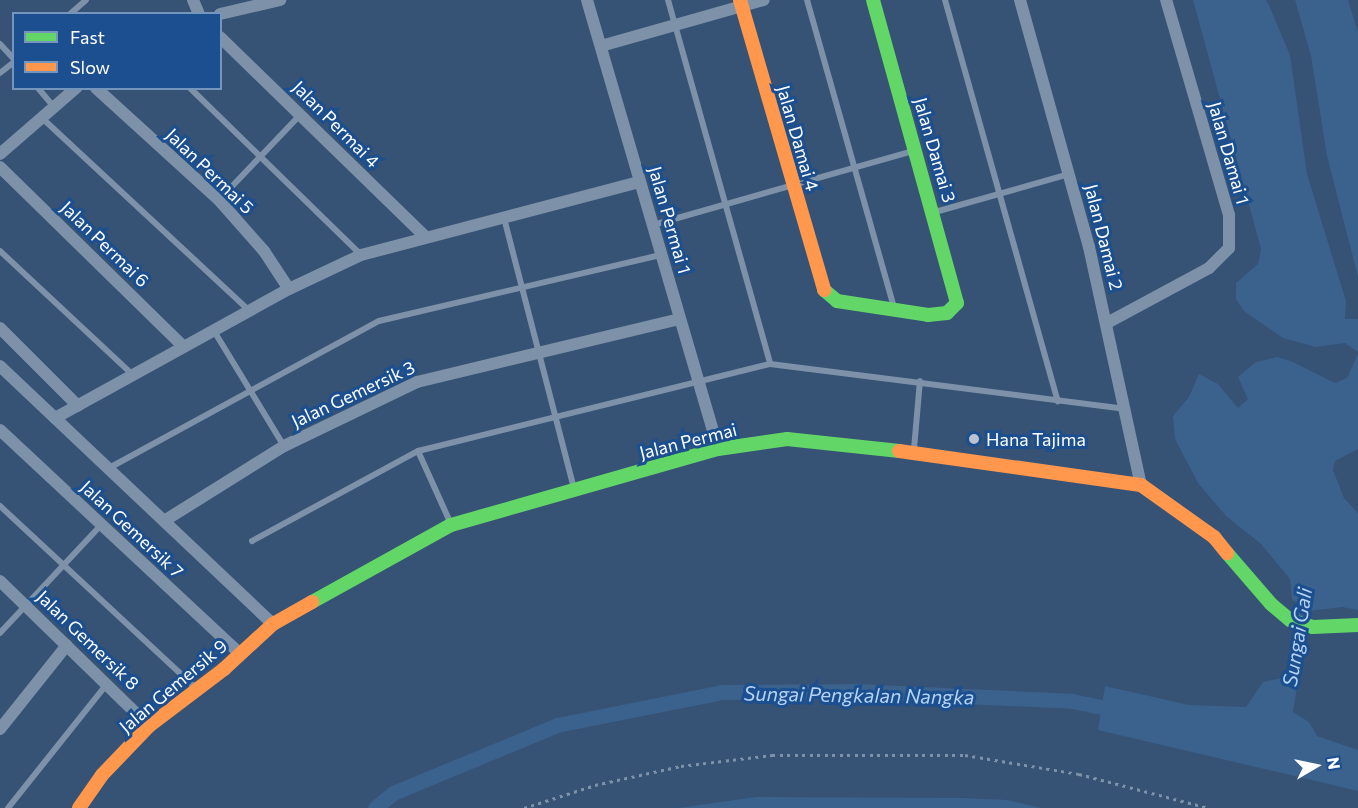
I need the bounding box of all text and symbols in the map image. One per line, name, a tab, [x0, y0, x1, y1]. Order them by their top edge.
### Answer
legend	[12, 12, 222, 90]
text: Fast	[70, 26, 105, 48]
text: Slow	[70, 56, 110, 78]
street label: Jalan Permai 4	[288, 76, 384, 172]
street label: Jalan Damai 4	[773, 83, 823, 193]
street label: Jalan Damai 3	[910, 95, 960, 205]
street label: Jalan Damai 1	[1204, 99, 1254, 207]
street label: Jalan Permai 5	[162, 124, 258, 218]
street label: Jalan Permai 1	[644, 164, 696, 276]
street label: Jalan Damai 2	[1080, 182, 1128, 292]
street label: Jalan Permai 6	[56, 197, 154, 291]
street label: Jalan Gemersik 3	[288, 356, 418, 432]
street label: Jalan Permai	[637, 418, 739, 464]
place label: Hana Tajima	[986, 428, 1086, 450]
marker: Hana Tajima	[967, 432, 981, 446]
street label: Jalan Gemersik 7	[76, 476, 188, 582]
street label: Jalan Gemersik 8	[32, 586, 144, 694]
water label: Sungai Gali	[1277, 586, 1317, 688]
street label: Jalan Gemersik 9	[115, 635, 231, 737]
water label: Sungai Pengkalan Nangka	[743, 681, 975, 709]
north arrow	[1286, 736, 1346, 796]
text: N	[1324, 756, 1345, 771]

